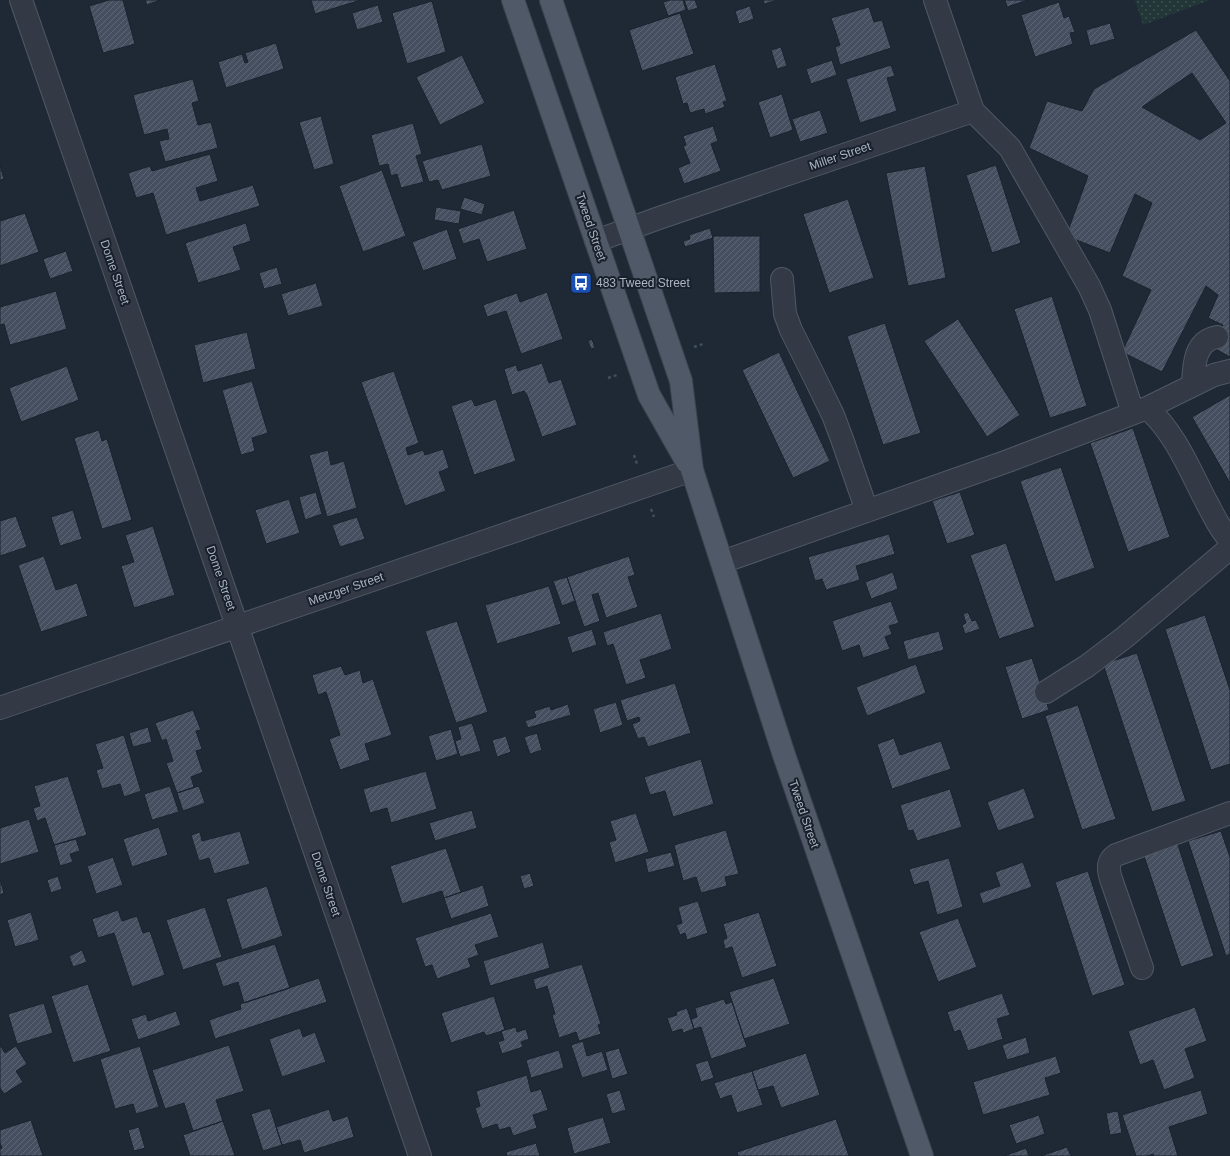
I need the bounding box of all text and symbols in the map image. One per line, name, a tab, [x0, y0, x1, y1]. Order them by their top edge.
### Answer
street label: Miller Street	[807, 139, 873, 173]
street label: Tweed Street	[573, 191, 609, 263]
street label: Dome Street	[97, 238, 133, 307]
bus stop icon: 483 Tweed Street	[568, 270, 594, 296]
place label: 483 Tweed Street	[596, 276, 691, 290]
street label: Dome Street	[203, 544, 239, 613]
street label: Metzger Street	[307, 569, 386, 608]
street label: Tweed Street	[786, 778, 822, 850]
street label: Dome Street	[308, 850, 344, 919]

